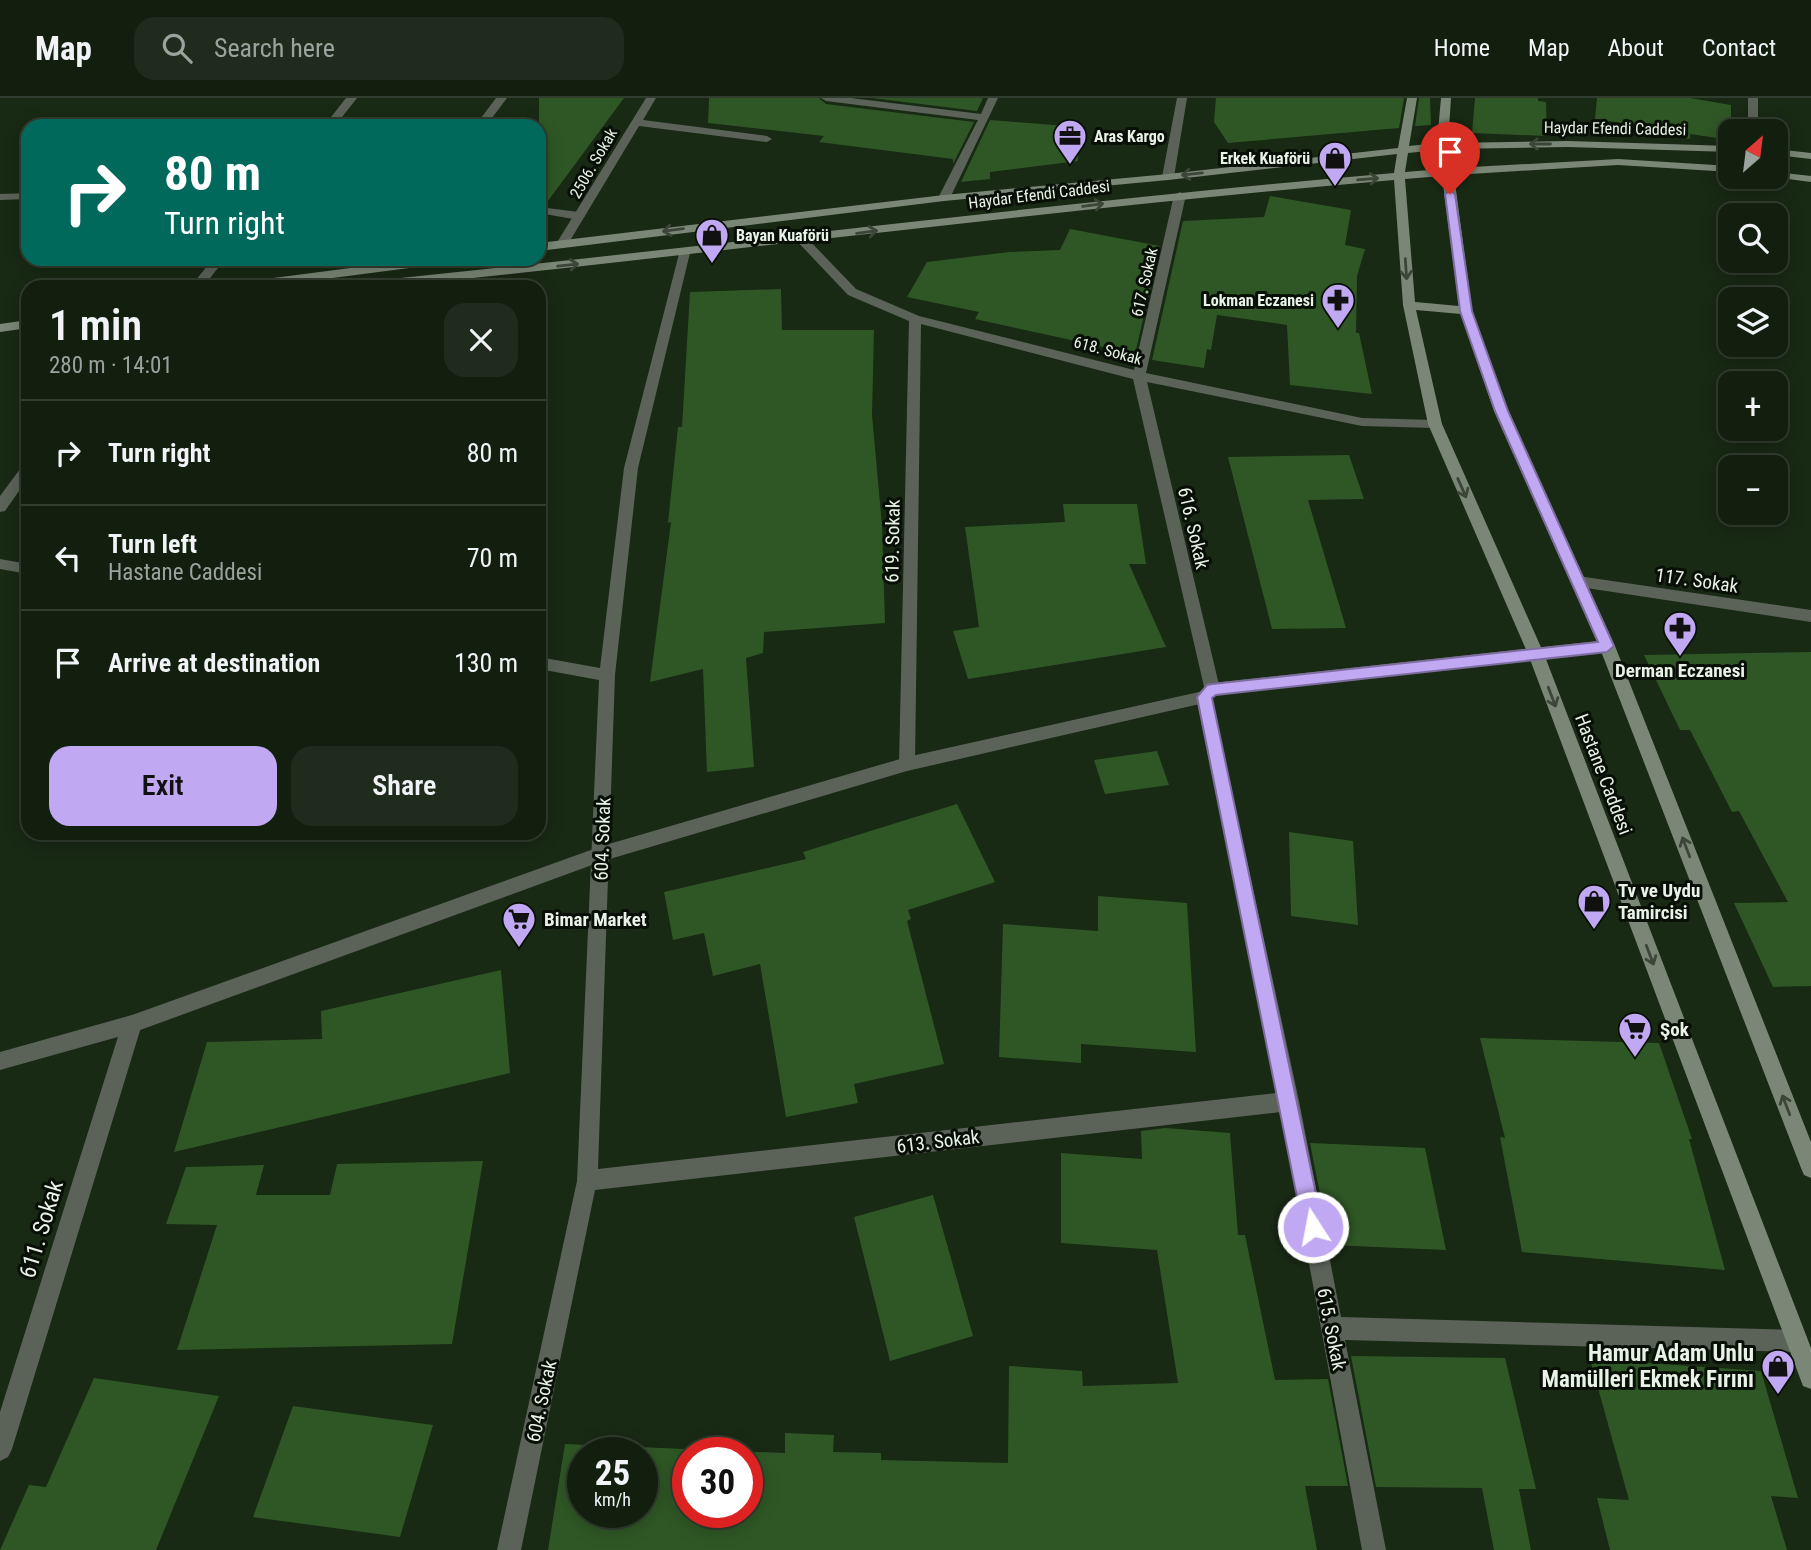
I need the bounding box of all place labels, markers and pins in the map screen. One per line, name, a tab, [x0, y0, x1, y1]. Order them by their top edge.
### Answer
office icon: Aras Kargo	[1051, 117, 1089, 166]
pin	[1420, 122, 1480, 194]
place label: Aras Kargo	[1094, 127, 1165, 146]
shop icon: Erkek Kuaförü	[1316, 139, 1354, 188]
place label: Erkek Kuaförü	[1220, 149, 1310, 168]
shop icon: Bayan Kuaförü	[693, 216, 731, 265]
place label: Bayan Kuaförü	[736, 226, 829, 245]
pharmacy icon: Lokman Eczanesi	[1319, 281, 1357, 330]
place label: Lokman Eczanesi	[1203, 291, 1314, 310]
pharmacy icon: Derman Eczanesi	[1661, 609, 1699, 658]
place label: Derman Eczanesi	[1615, 659, 1745, 682]
place label: Tv ve Uydu Tamircisi	[1618, 879, 1700, 924]
shop icon: Tv ve Uydu Tamircisi	[1575, 882, 1613, 931]
supermarket icon: Bimar Market	[500, 900, 538, 949]
place label: Bimar Market	[544, 908, 647, 931]
supermarket icon: Şok	[1616, 1010, 1654, 1059]
place label: Şok	[1660, 1018, 1690, 1041]
place label: Hamur Adam Unlu Mamülleri Ekmek Fırını	[1541, 1340, 1754, 1393]
shop icon: Hamur Adam Unlu Mamülleri Ekmek Fırını	[1759, 1347, 1797, 1396]

